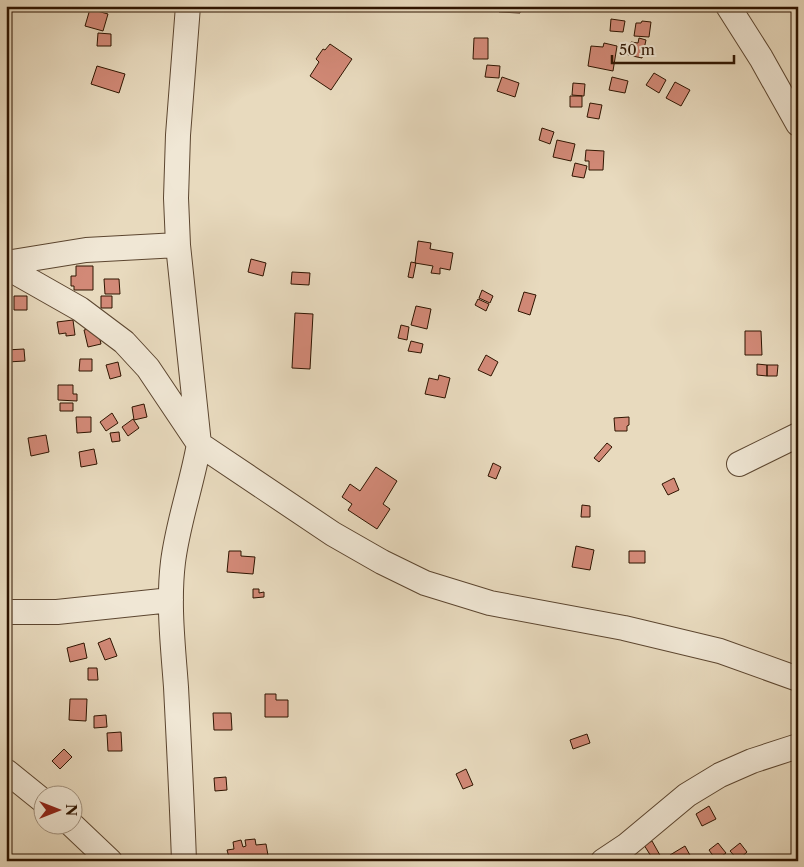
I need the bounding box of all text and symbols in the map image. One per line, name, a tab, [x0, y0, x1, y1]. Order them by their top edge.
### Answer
scale bar	[612, 32, 734, 64]
text: 50 m	[619, 40, 655, 59]
north arrow	[32, 784, 82, 834]
text: N	[62, 804, 80, 816]

